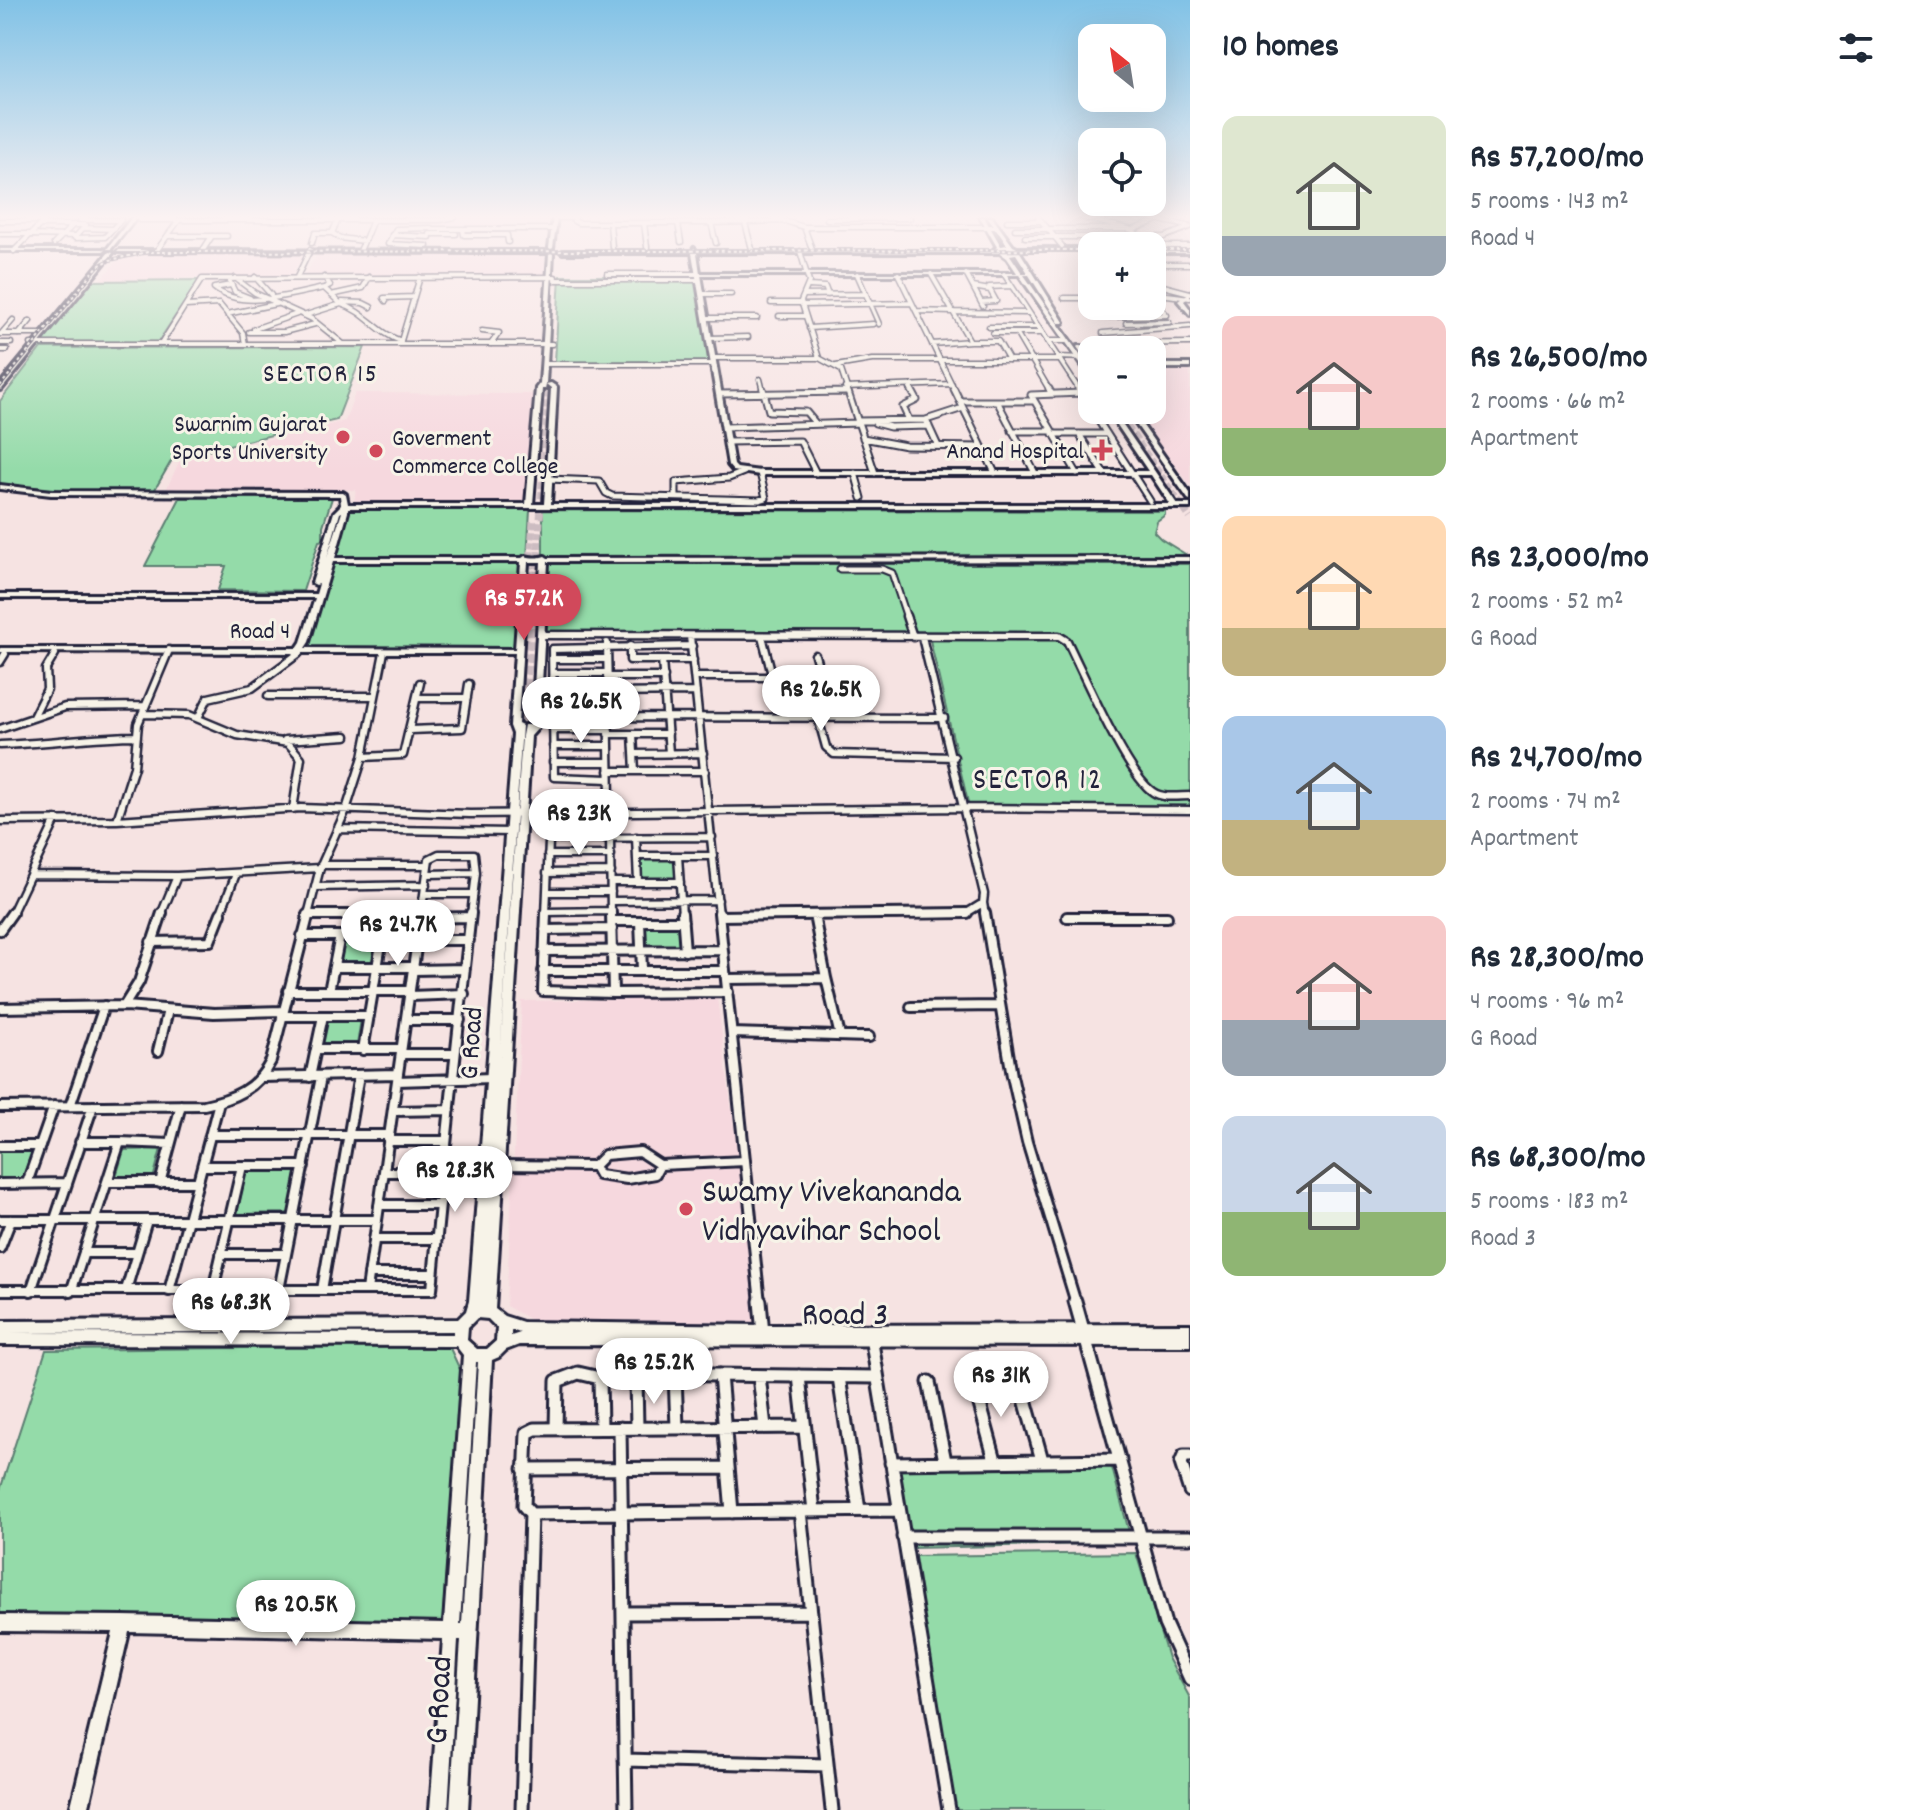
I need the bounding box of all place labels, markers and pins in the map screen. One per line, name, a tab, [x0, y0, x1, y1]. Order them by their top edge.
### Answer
place label: Swarnim Gujarat Sports University	[172, 409, 328, 471]
place label: Goverment Commerce College	[392, 423, 558, 485]
marker: Swarnim Gujarat Sports University	[334, 428, 352, 446]
place label: Anand Hospital	[946, 436, 1084, 470]
marker: Anand Hospital	[1091, 439, 1113, 461]
marker: Goverment Commerce College	[367, 442, 385, 460]
pin: Rs 57.2K	[441, 574, 607, 642]
pin: Rs 26.5K	[738, 665, 904, 733]
pin: Rs 26.5K	[498, 677, 664, 745]
pin: Rs 23K	[514, 789, 644, 857]
pin: Rs 24.7K	[315, 900, 481, 968]
pin: Rs 28.3K	[372, 1146, 538, 1214]
place label: Swamy Vivekananda Vidhyavihar School	[702, 1170, 962, 1258]
marker: Swamy Vivekananda Vidhyavihar School	[677, 1200, 695, 1218]
pin: Rs 68.3K	[148, 1278, 314, 1346]
pin: Rs 25.2K	[571, 1338, 737, 1406]
pin: Rs 31K	[936, 1351, 1066, 1419]
pin: Rs 20.5K	[213, 1580, 379, 1648]

